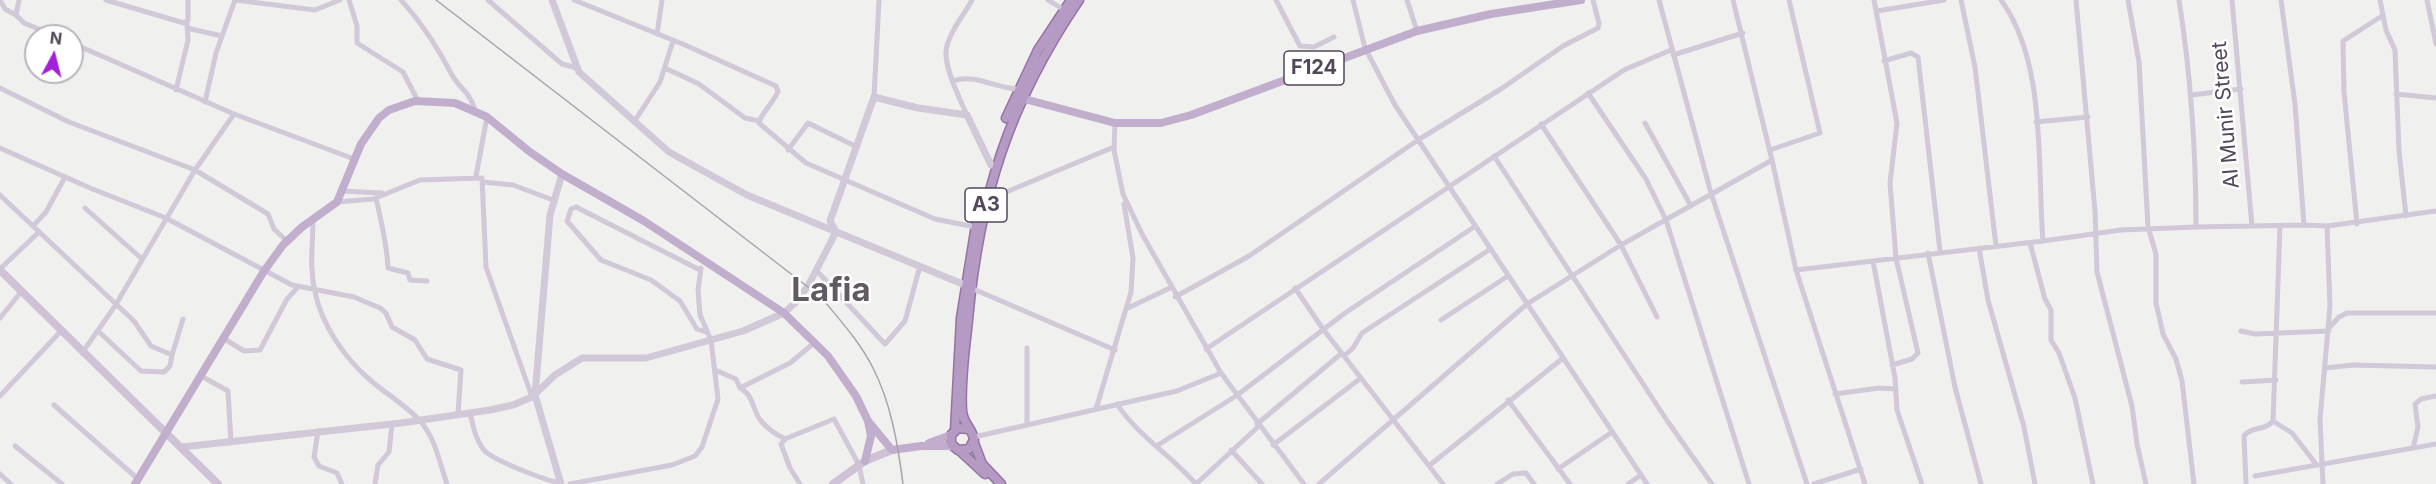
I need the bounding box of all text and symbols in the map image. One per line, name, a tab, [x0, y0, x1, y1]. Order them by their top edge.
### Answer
north arrow	[24, 24, 84, 84]
text: N	[49, 27, 63, 49]
street label: Al Munir Street	[2207, 40, 2245, 190]
road number: F124	[1284, 51, 1344, 85]
road number: A3	[965, 188, 1007, 222]
district label: Lafia	[791, 271, 871, 311]

